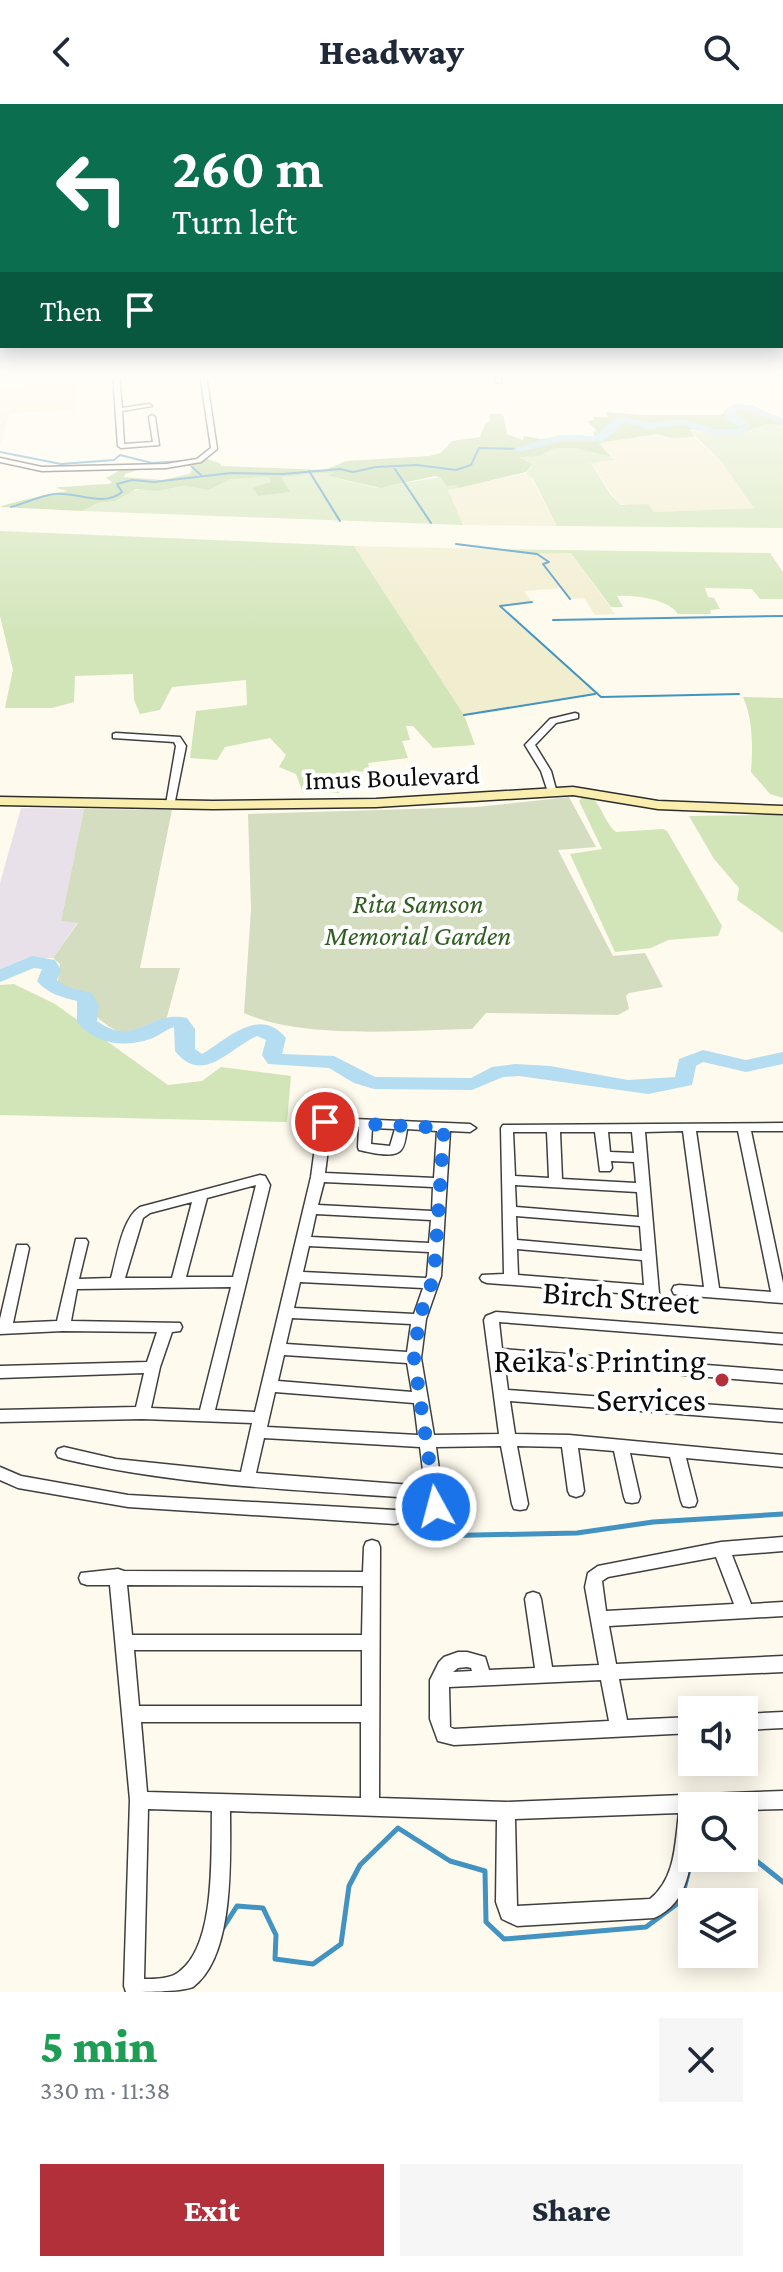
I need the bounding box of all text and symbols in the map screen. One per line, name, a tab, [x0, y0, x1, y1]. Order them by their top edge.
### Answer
icon: back	[40, 30, 84, 74]
icon: search	[699, 30, 743, 74]
text: Headway	[319, 32, 464, 72]
icon: left	[40, 136, 144, 240]
text: 260 m	[172, 137, 323, 199]
text: Turn left	[172, 202, 297, 242]
icon: arrive	[118, 288, 162, 332]
text: Then	[40, 294, 102, 327]
street label: Imus Boulevard	[304, 758, 480, 796]
park label: Rita Samson Memorial Garden	[324, 888, 511, 951]
pin	[291, 1088, 359, 1156]
icon: arrive	[303, 1100, 347, 1144]
street label: Birch Street	[541, 1273, 701, 1321]
place label: Reika's Printing Services	[493, 1342, 706, 1418]
marker: Reika's Printing Services	[713, 1371, 731, 1389]
position arrow	[394, 1465, 478, 1549]
map controls	[678, 1696, 758, 1968]
button: sound	[678, 1696, 758, 1776]
button: search	[678, 1792, 758, 1872]
button: layers	[678, 1888, 758, 1968]
button: close	[659, 2018, 743, 2102]
text: 5 min	[40, 2019, 157, 2072]
text: 330 m · 11:38	[40, 2076, 171, 2105]
button: Exit	[40, 2164, 384, 2256]
button: Share	[400, 2164, 743, 2256]

